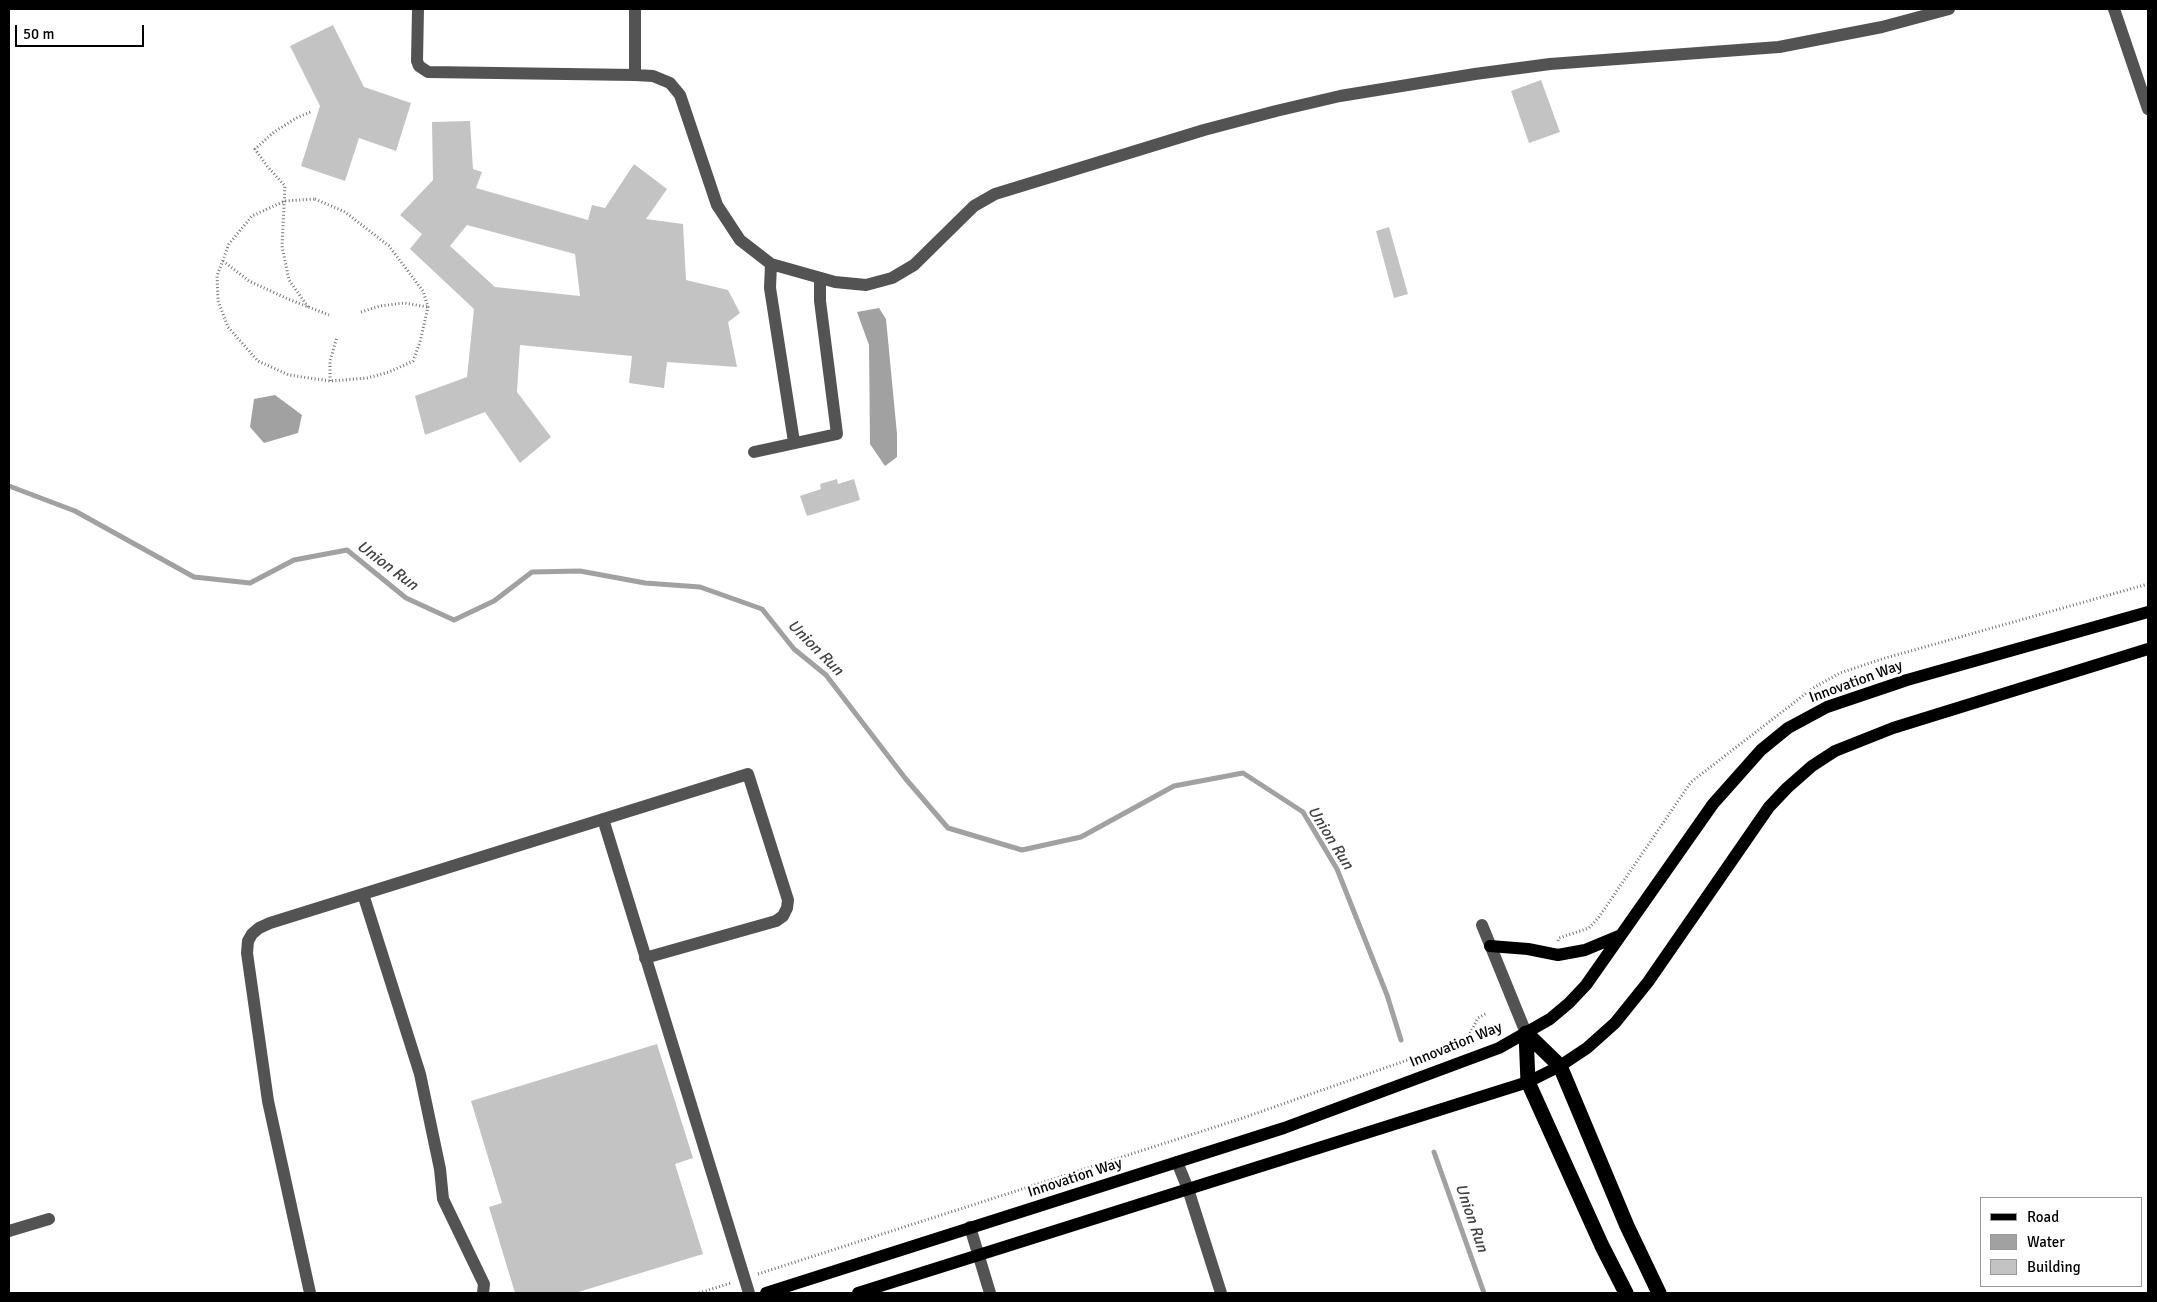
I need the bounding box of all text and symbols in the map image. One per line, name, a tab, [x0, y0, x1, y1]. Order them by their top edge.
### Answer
scale bar	[18, 15, 146, 47]
text: 50 m	[23, 25, 54, 43]
water label: Union Run	[353, 537, 421, 595]
water label: Union Run	[783, 616, 847, 680]
street label: Innovation Way	[1807, 657, 1905, 707]
water label: Union Run	[1303, 803, 1357, 873]
street label: Innovation Way	[1407, 1018, 1505, 1072]
street label: Innovation Way	[1026, 1154, 1124, 1202]
water label: Union Run	[1450, 1181, 1492, 1255]
legend	[1980, 1197, 2142, 1287]
text: Road	[2027, 1208, 2059, 1226]
text: Water	[2027, 1233, 2065, 1251]
text: Building	[2027, 1258, 2081, 1276]

